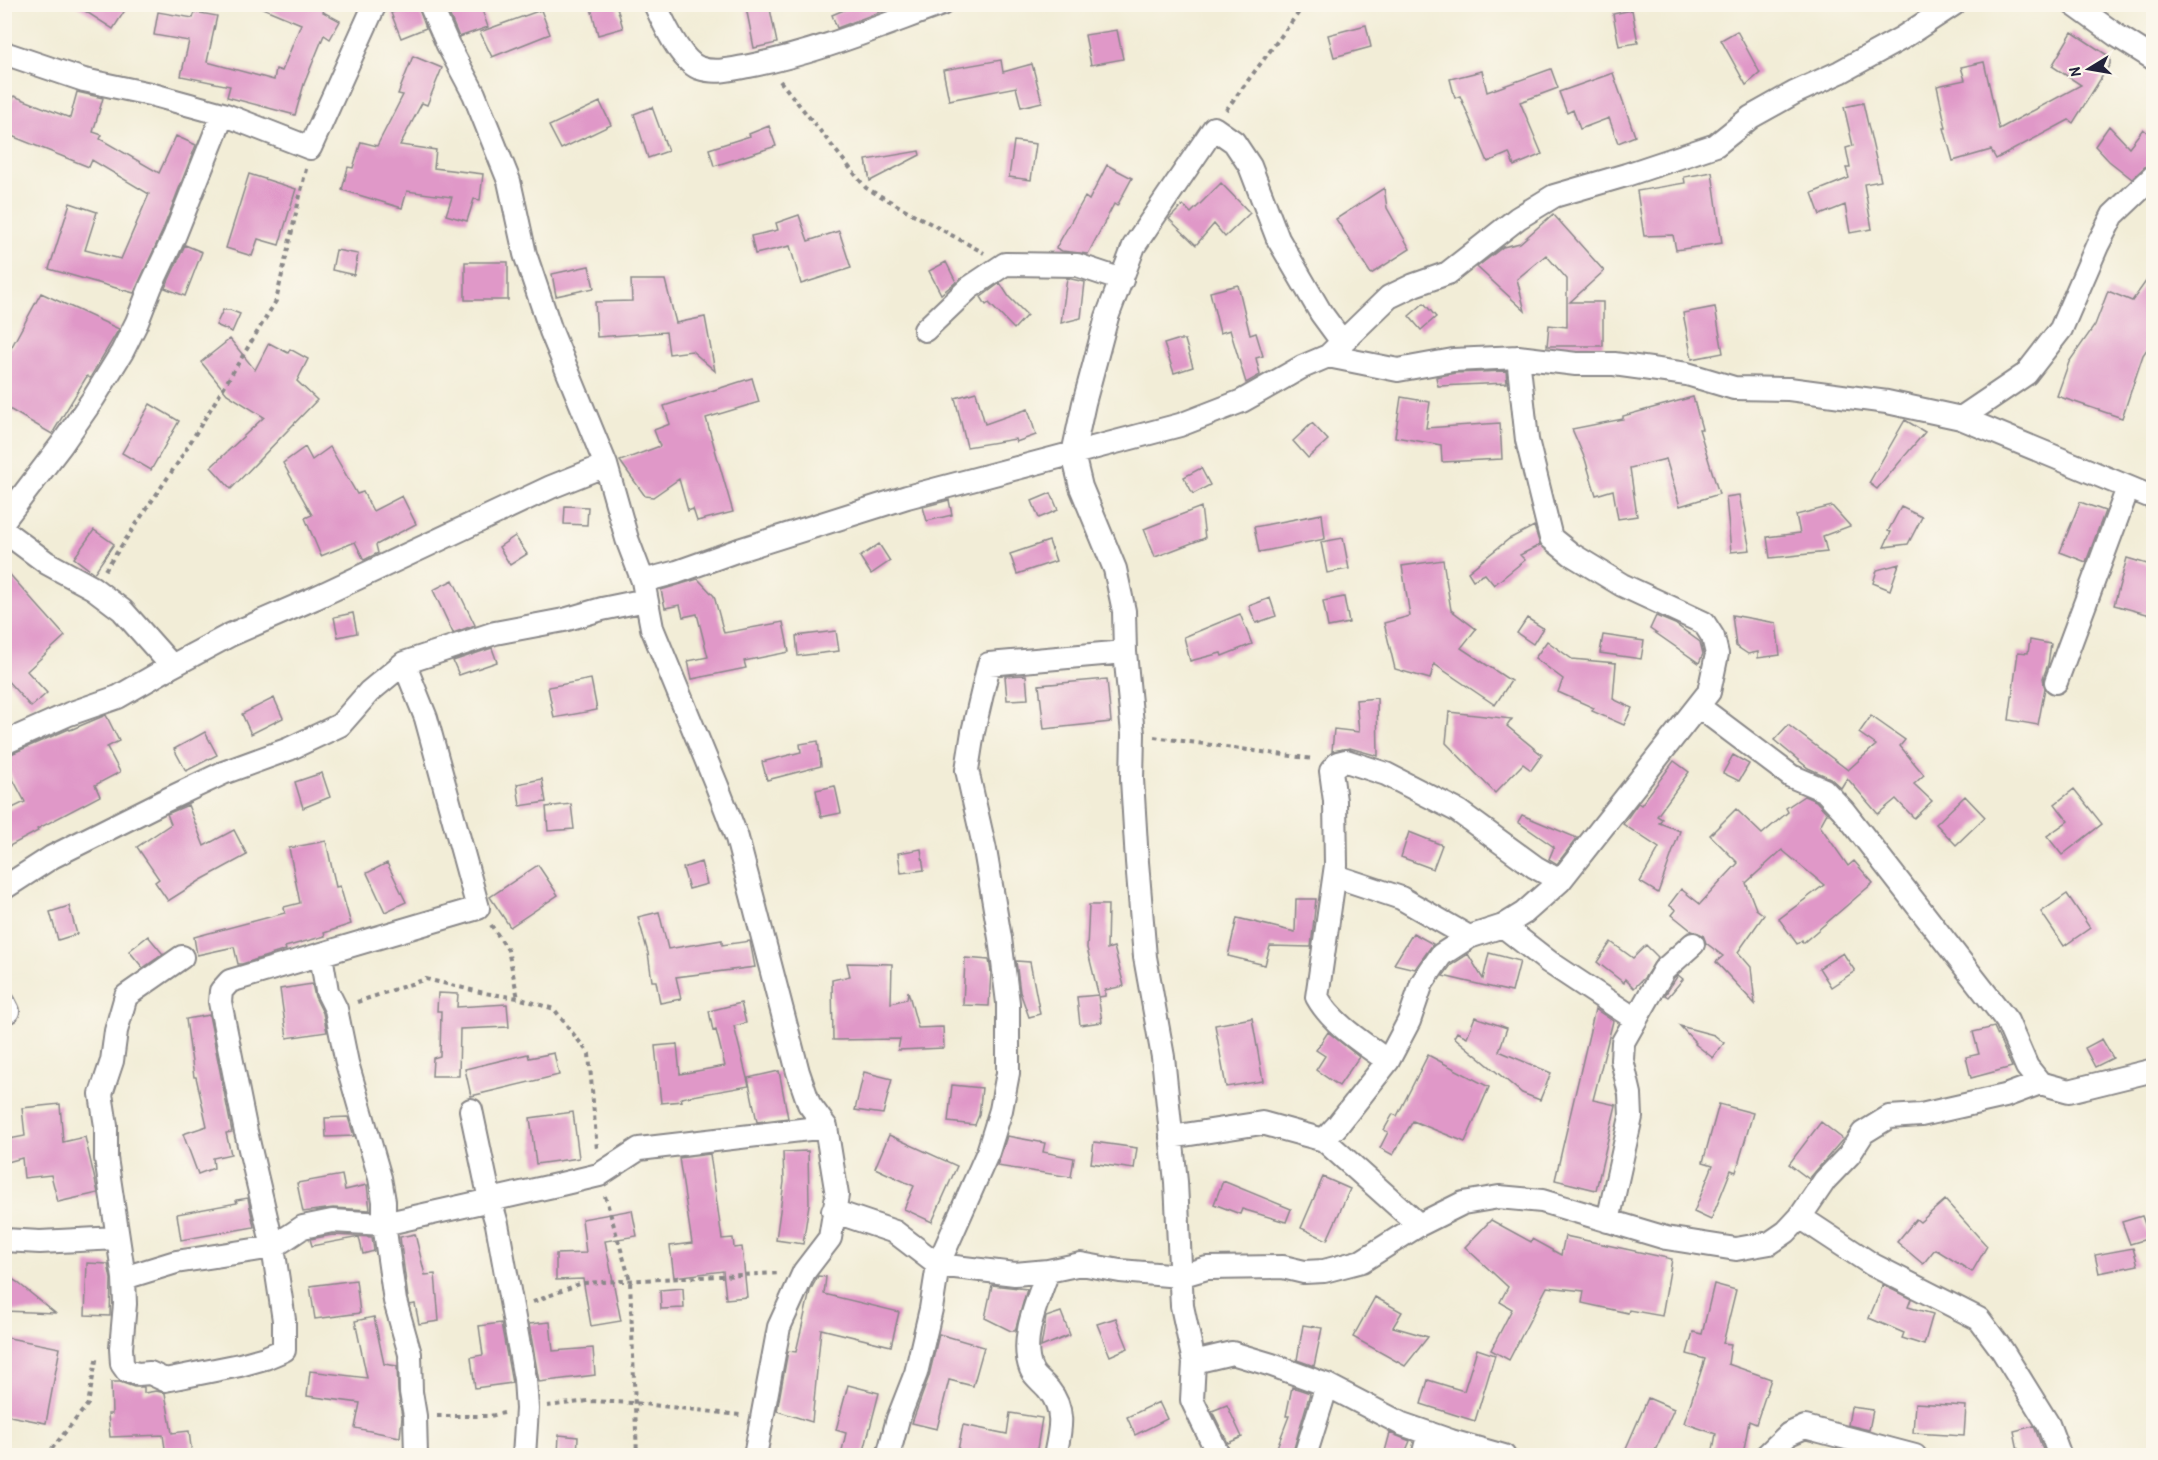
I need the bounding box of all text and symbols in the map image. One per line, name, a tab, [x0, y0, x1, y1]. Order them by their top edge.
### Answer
north arrow	[2059, 39, 2119, 99]
text: N	[2063, 65, 2086, 78]

